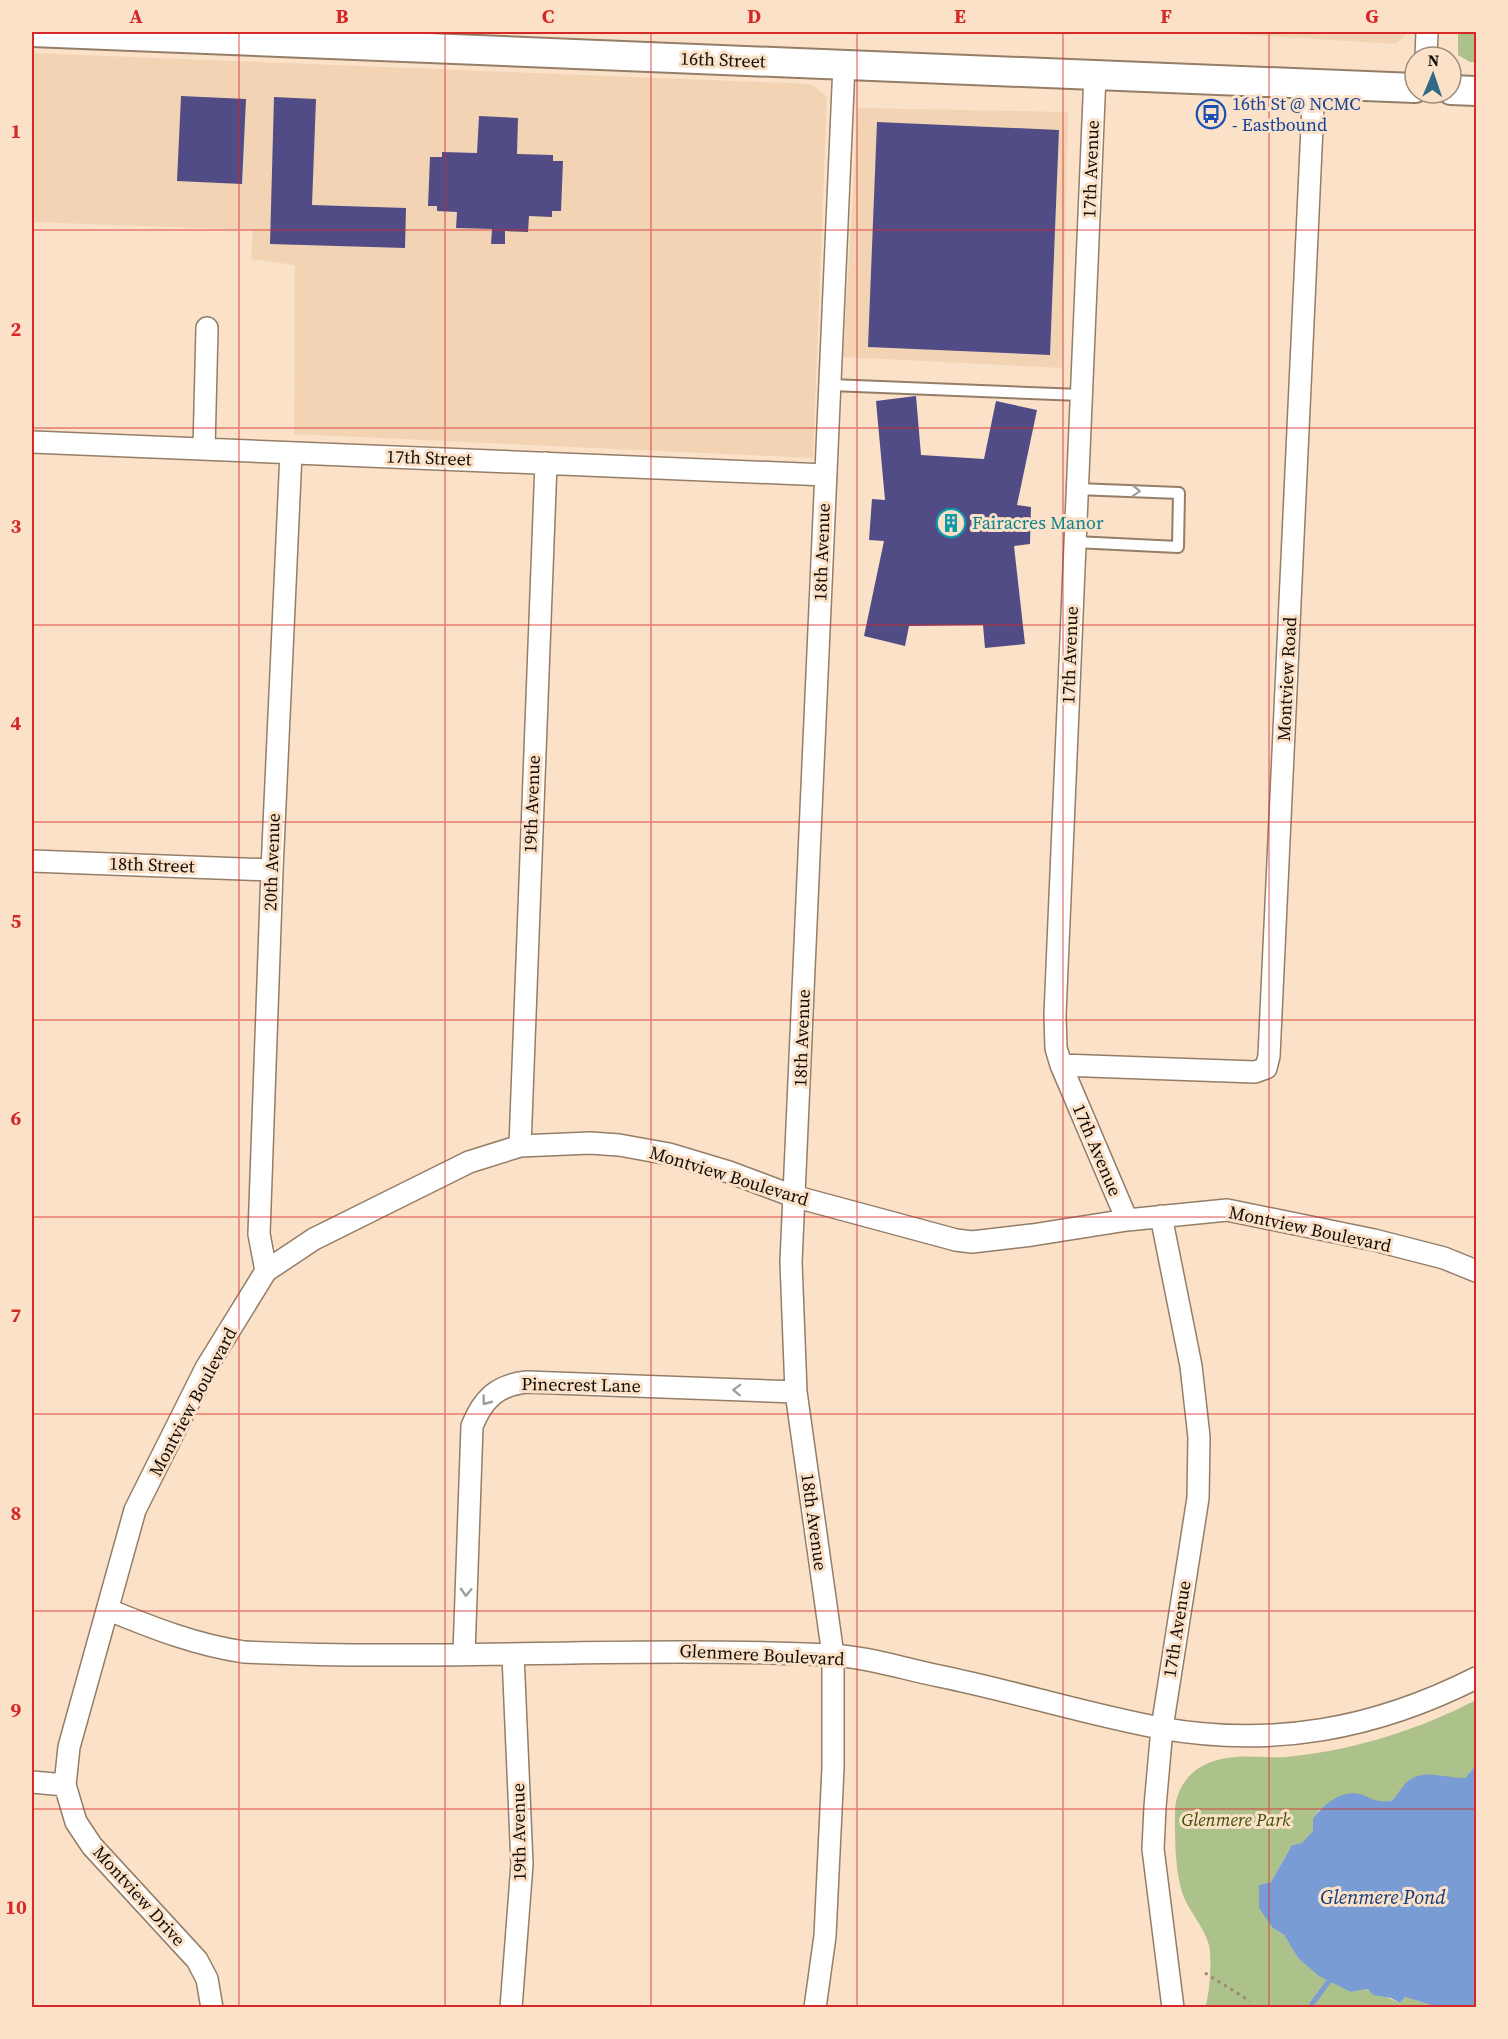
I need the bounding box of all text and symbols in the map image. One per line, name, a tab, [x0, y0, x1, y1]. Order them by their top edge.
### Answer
text: A	[129, 2, 143, 30]
text: B	[335, 2, 349, 30]
text: C	[542, 2, 554, 30]
text: D	[747, 2, 761, 30]
text: E	[954, 2, 966, 30]
text: F	[1160, 2, 1172, 30]
text: G	[1365, 2, 1379, 30]
north arrow	[1403, 45, 1463, 105]
street label: 16th Street	[680, 46, 766, 73]
text: N	[1427, 49, 1440, 71]
place label: 16th St @ NCMC - Eastbound	[1232, 91, 1361, 137]
bus stop icon: 16th St @ NCMC - Eastbound	[1195, 98, 1227, 130]
text: 1	[11, 117, 21, 145]
street label: 17th Avenue	[1076, 120, 1105, 218]
text: 2	[11, 315, 22, 343]
street label: 17th Street	[386, 444, 472, 471]
one-way arrow	[1131, 485, 1140, 497]
street label: 18th Avenue	[807, 503, 836, 601]
building icon: Fairacres Manor	[935, 507, 967, 539]
place label: Fairacres Manor	[972, 510, 1104, 535]
text: 3	[11, 512, 22, 540]
street label: 17th Avenue	[1055, 606, 1084, 704]
street label: Montview Road	[1271, 616, 1302, 742]
text: 4	[11, 709, 22, 737]
street label: 19th Avenue	[517, 755, 546, 853]
street label: 20th Avenue	[257, 813, 286, 911]
street label: 18th Street	[109, 851, 195, 878]
text: 5	[11, 907, 22, 935]
street label: 18th Avenue	[787, 989, 816, 1087]
street label: 17th Avenue	[1067, 1100, 1128, 1200]
text: 6	[11, 1104, 22, 1132]
street label: Montview Boulevard	[646, 1139, 812, 1212]
street label: Montview Boulevard	[1227, 1199, 1394, 1258]
text: 7	[11, 1301, 22, 1329]
street label: Montview Boulevard	[143, 1323, 242, 1481]
street label: Pinecrest Lane	[521, 1371, 641, 1398]
one-way arrow	[733, 1384, 742, 1396]
one-way arrow	[482, 1394, 493, 1405]
street label: 18th Avenue	[795, 1472, 834, 1572]
text: 8	[11, 1499, 21, 1527]
street label: 17th Avenue	[1156, 1579, 1197, 1679]
one-way arrow	[459, 1587, 472, 1596]
street label: Glenmere Boulevard	[679, 1638, 845, 1671]
text: 9	[11, 1696, 22, 1724]
street label: 19th Avenue	[505, 1783, 532, 1881]
park label: Glenmere Park	[1181, 1807, 1291, 1832]
street label: Montview Drive	[87, 1840, 191, 1951]
water label: Glenmere Pond	[1320, 1883, 1446, 1911]
text: 10	[5, 1893, 27, 1921]

